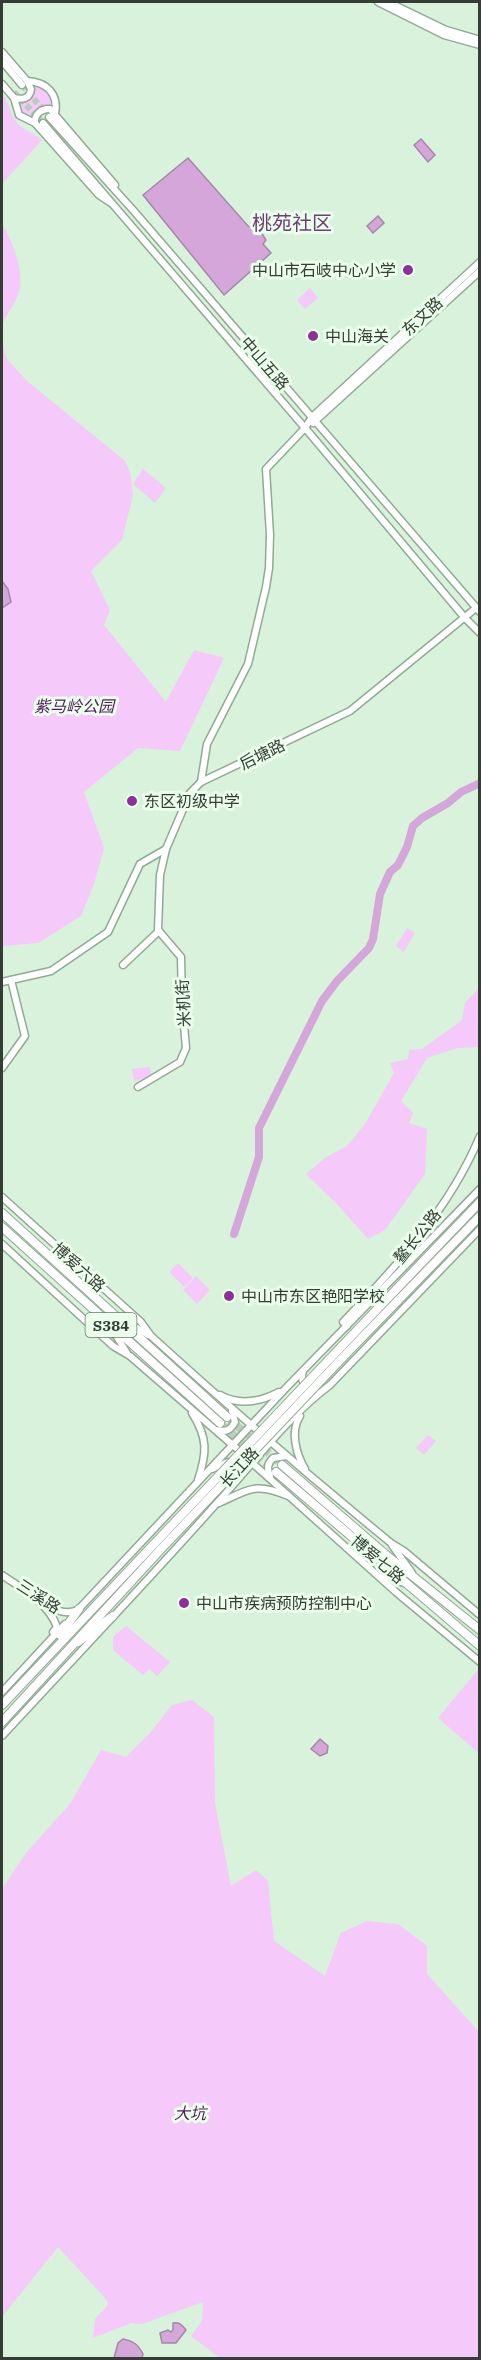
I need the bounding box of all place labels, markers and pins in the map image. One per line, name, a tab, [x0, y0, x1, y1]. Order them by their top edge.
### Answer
place label: 中山市石岐中心小学	[252, 260, 396, 280]
marker: 中山市石岐中心小学	[401, 263, 415, 277]
place label: 中山海关	[325, 326, 389, 346]
marker: 中山海关	[306, 329, 320, 343]
place label: 东区初级中学	[144, 791, 240, 811]
marker: 东区初级中学	[125, 794, 139, 808]
place label: 中山市东区艳阳学校	[241, 1286, 385, 1306]
marker: 中山市东区艳阳学校	[222, 1289, 236, 1303]
place label: 中山市疾病预防控制中心	[196, 1593, 372, 1613]
marker: 中山市疾病预防控制中心	[177, 1596, 191, 1610]

